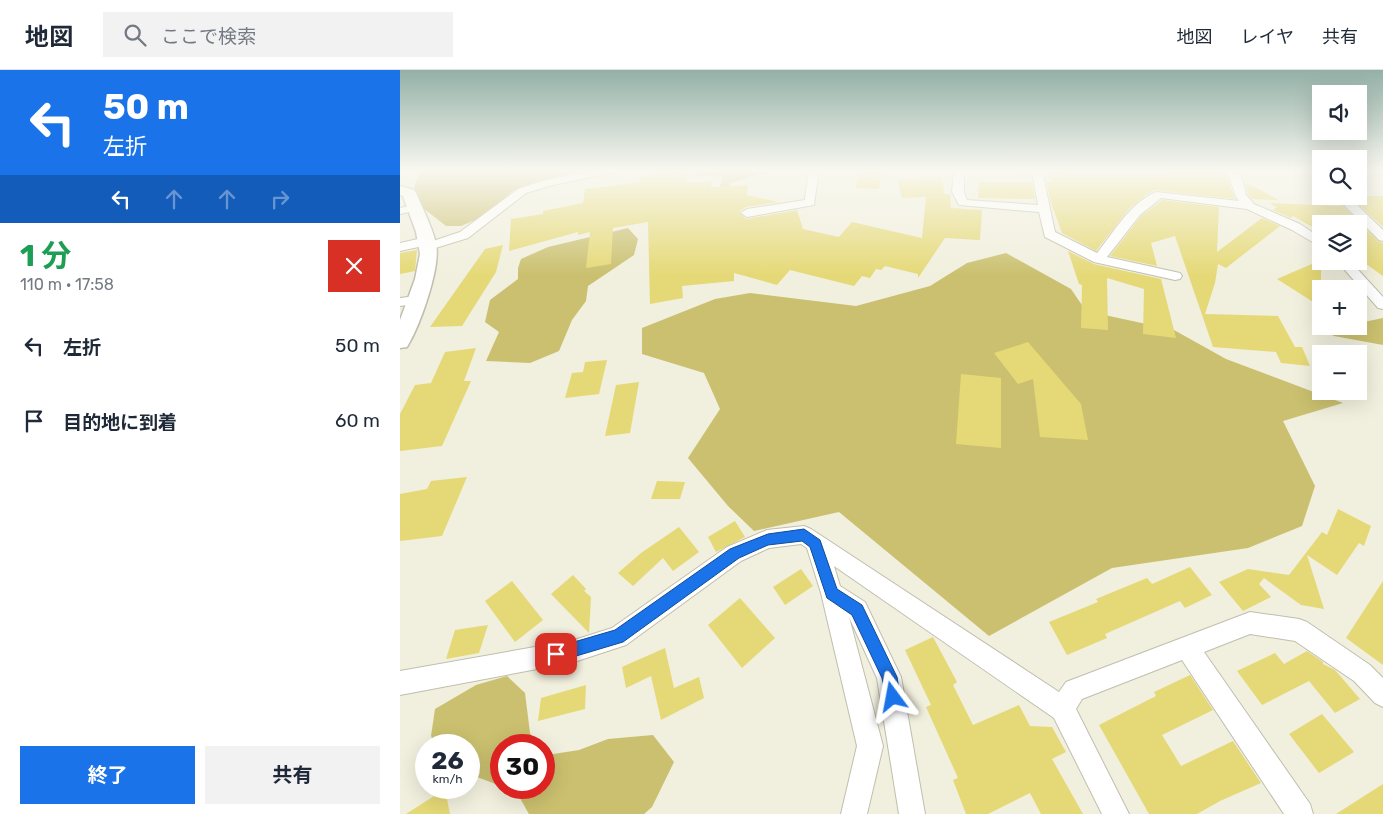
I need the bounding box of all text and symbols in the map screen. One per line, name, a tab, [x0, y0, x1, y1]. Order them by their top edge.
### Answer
search box	[103, 12, 453, 57]
icon: search	[121, 21, 149, 49]
text: 地図	[25, 23, 73, 51]
text: ここで検索	[161, 25, 256, 48]
text: 地図	[1177, 26, 1213, 48]
text: レイヤ	[1241, 26, 1294, 48]
text: 共有	[1322, 26, 1358, 48]
map controls	[1312, 85, 1367, 400]
button: sound	[1312, 85, 1367, 140]
text: 50 m	[103, 86, 189, 128]
icon: left	[20, 90, 85, 155]
text: 左折	[103, 133, 147, 160]
button: search	[1312, 150, 1367, 205]
icon: left	[107, 185, 135, 213]
icon: ahead	[160, 185, 188, 213]
icon: ahead	[213, 185, 241, 213]
icon: right	[266, 185, 294, 213]
button: layers	[1312, 215, 1367, 270]
text: 1 分	[20, 238, 71, 274]
button: close	[328, 240, 380, 292]
text: 110 m · 17:58	[20, 275, 114, 294]
button: +	[1312, 280, 1367, 335]
icon: left	[20, 332, 48, 360]
text: 50 m	[335, 334, 380, 357]
text: 左折	[63, 336, 101, 359]
button: −	[1312, 345, 1367, 400]
icon: arrive	[20, 407, 48, 435]
text: 60 m	[335, 409, 380, 432]
text: 目的地に到着	[63, 411, 177, 434]
pin	[535, 633, 577, 675]
icon: arrive	[542, 640, 570, 668]
position arrow	[866, 670, 918, 722]
speed limit sign: 30	[490, 734, 555, 799]
button: 終了	[20, 746, 195, 804]
button: 共有	[205, 746, 380, 804]
text: 26	[431, 746, 464, 775]
text: km/h	[433, 772, 462, 786]

